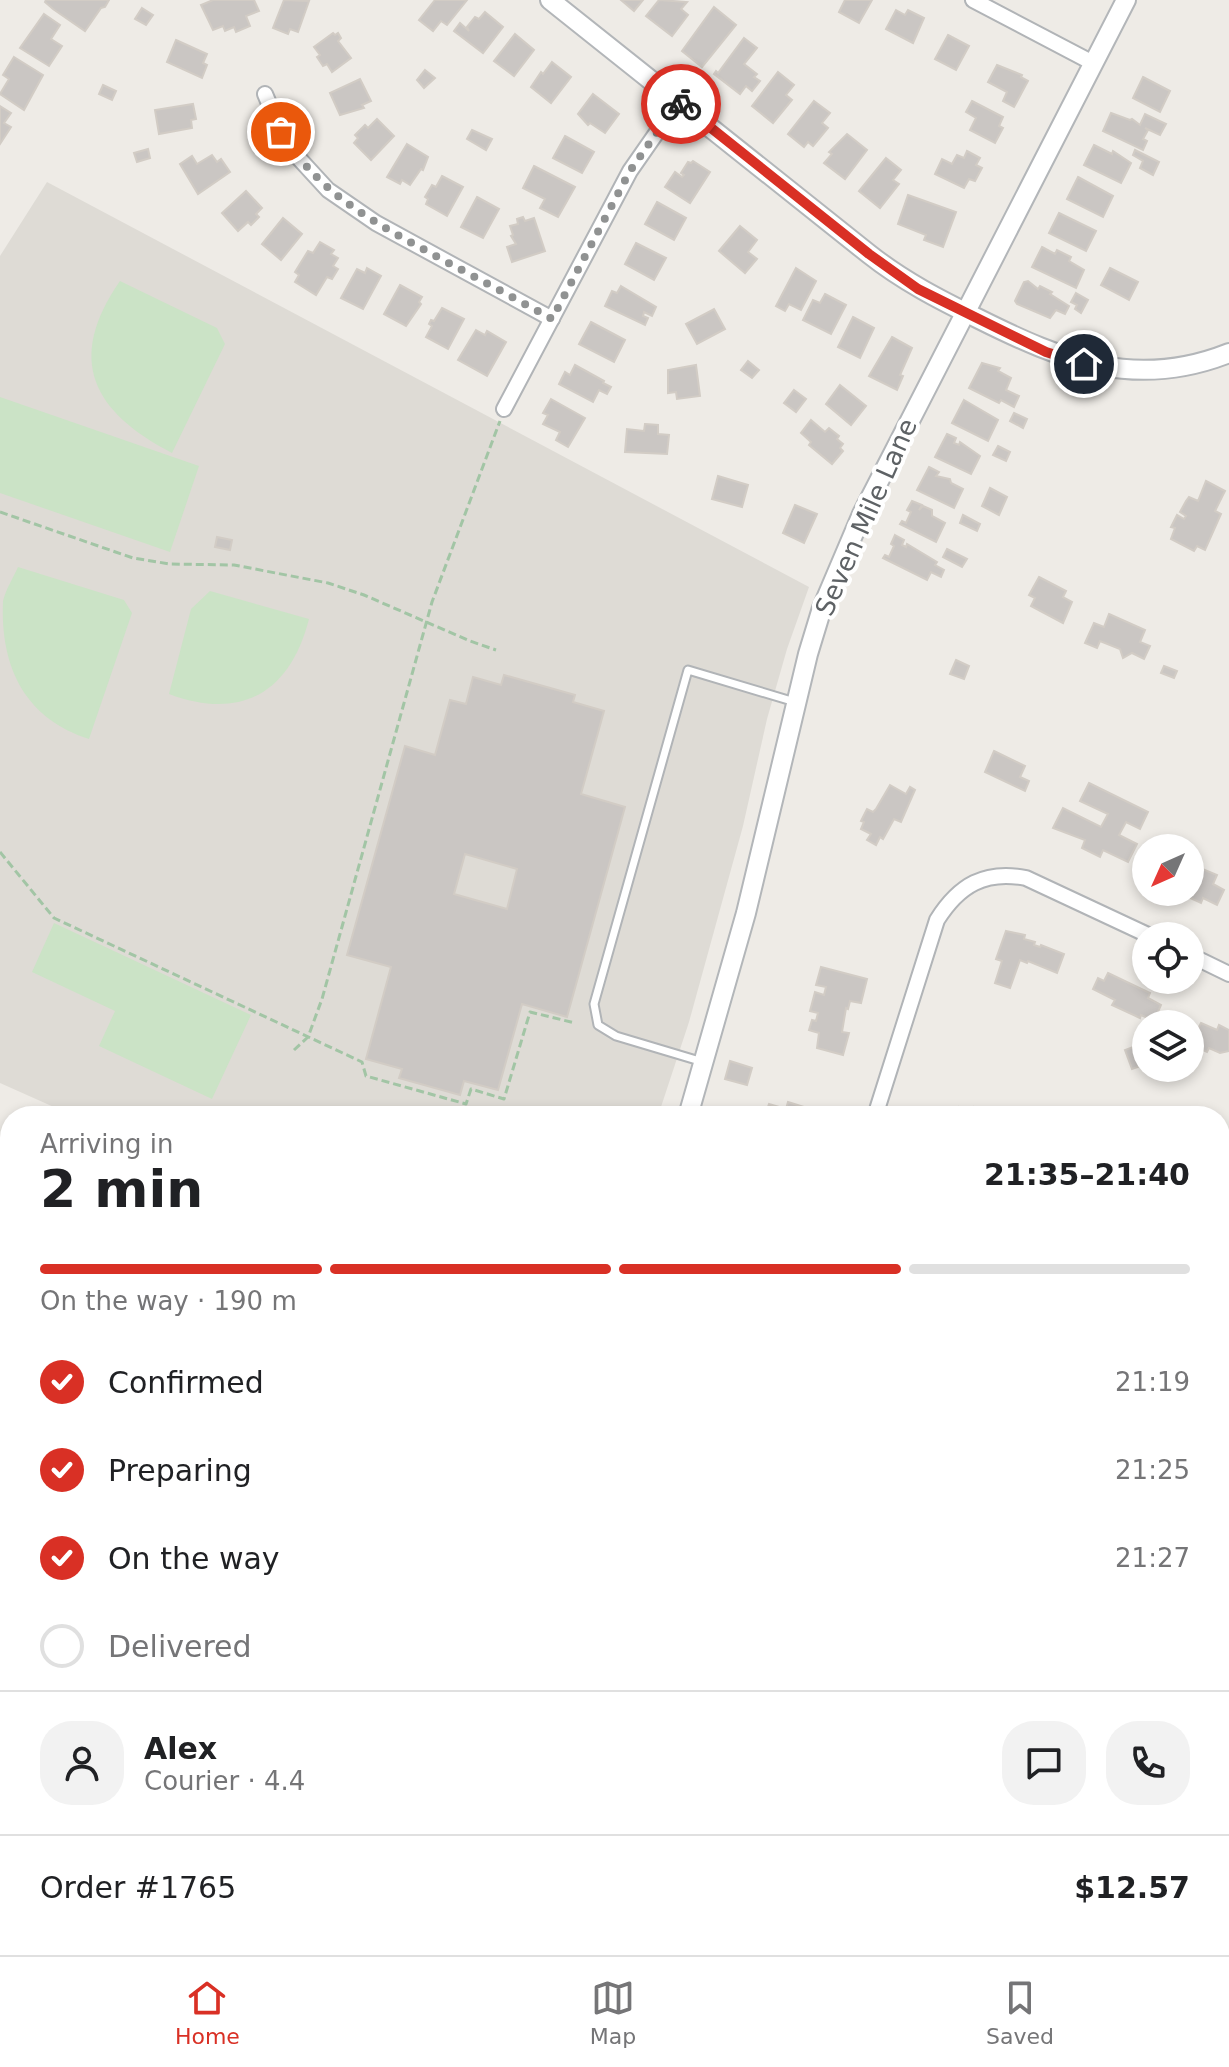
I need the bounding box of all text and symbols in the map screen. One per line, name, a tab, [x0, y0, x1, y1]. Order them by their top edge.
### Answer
courier	[641, 64, 721, 144]
icon: bike	[659, 82, 703, 126]
pin	[247, 98, 315, 166]
icon: bag	[259, 110, 303, 154]
pin	[1050, 330, 1118, 398]
icon: home	[1062, 342, 1106, 386]
street label: Seven Mile Lane	[809, 414, 923, 620]
north arrow	[1132, 834, 1204, 906]
map controls	[1132, 834, 1204, 1082]
button: locate	[1132, 922, 1204, 994]
button: layers	[1132, 1010, 1204, 1082]
text: Arriving in	[40, 1129, 174, 1159]
text: 21:35–21:40	[984, 1157, 1190, 1192]
text: 2 min	[40, 1159, 203, 1219]
text: On the way · 190 m	[40, 1286, 297, 1316]
icon: check	[40, 1360, 84, 1404]
text: Confirmed	[108, 1365, 264, 1400]
text: 21:19	[1115, 1367, 1190, 1397]
icon: check	[40, 1448, 84, 1492]
text: Preparing	[108, 1453, 252, 1488]
text: 21:25	[1115, 1455, 1190, 1485]
icon: check	[40, 1536, 84, 1580]
text: On the way	[108, 1541, 280, 1576]
text: 21:27	[1115, 1543, 1190, 1573]
text: Delivered	[108, 1629, 252, 1664]
button: person	[40, 1721, 124, 1805]
button: chat	[1002, 1721, 1086, 1805]
button: phone	[1106, 1721, 1190, 1805]
text: Alex	[144, 1731, 217, 1766]
text: Courier · 4.4	[144, 1766, 305, 1796]
text: Order #1765	[40, 1870, 236, 1905]
text: $12.57	[1074, 1870, 1190, 1905]
tab: Home	[175, 1976, 240, 2049]
tab: Map	[590, 1976, 636, 2049]
tab: Saved	[986, 1976, 1054, 2049]

